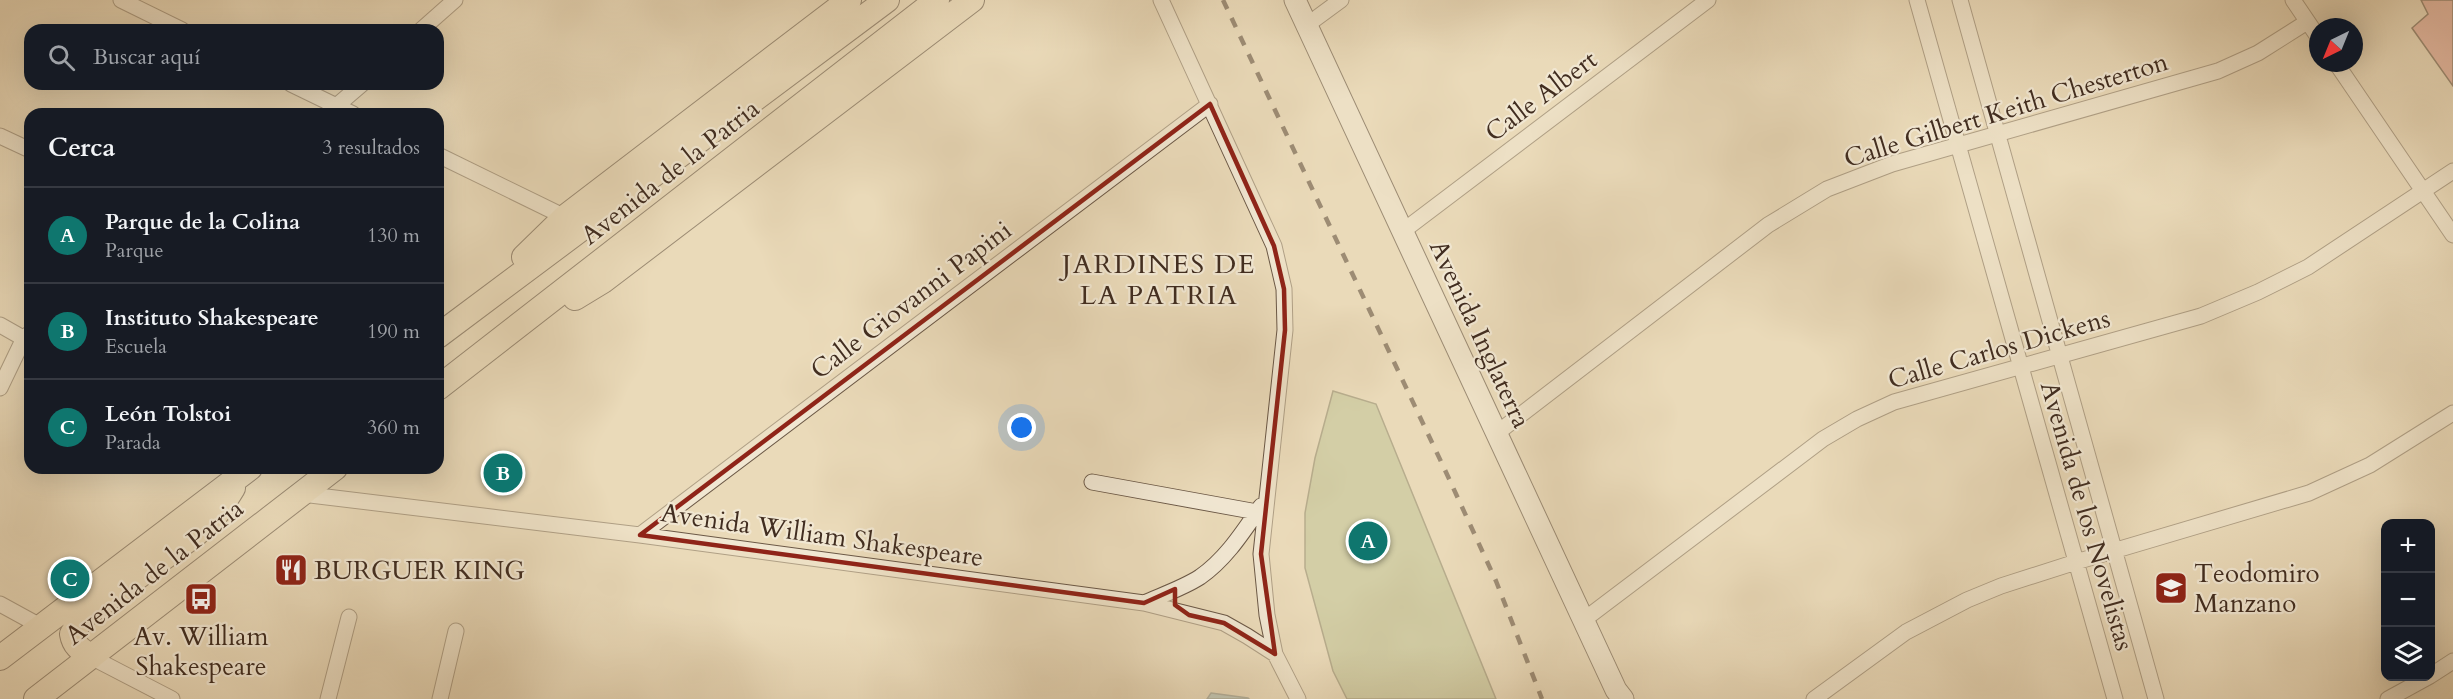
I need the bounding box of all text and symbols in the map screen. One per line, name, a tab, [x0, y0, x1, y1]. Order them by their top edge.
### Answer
north arrow	[2309, 18, 2363, 72]
search box	[24, 24, 444, 90]
icon: search	[45, 41, 78, 74]
text: Buscar aquí	[93, 42, 200, 72]
street label: Calle Albert	[1478, 42, 1604, 150]
street label: Calle Gilbert Keith Chesterton	[1840, 44, 2173, 176]
street label: Avenida de la Patria	[573, 91, 767, 253]
text: Cerca	[48, 130, 115, 165]
text: 3 resultados	[322, 134, 420, 161]
text: Parque de la Colina	[105, 207, 300, 237]
street label: Calle Giovanni Papini	[803, 213, 1019, 387]
text: A	[60, 222, 75, 249]
text: 130 m	[367, 222, 420, 249]
street label: Avenida Inglaterra	[1421, 234, 1539, 434]
text: Parque	[105, 237, 164, 264]
district label: JARDINES DE LA PATRIA	[1058, 246, 1256, 314]
street label: Calle Carlos Dickens	[1884, 301, 2114, 397]
text: Instituto Shakespeare	[105, 303, 319, 333]
text: B	[60, 318, 75, 345]
text: 190 m	[367, 318, 420, 345]
text: Escuela	[105, 333, 167, 360]
street label: Avenida de los Novelistas	[2032, 377, 2142, 655]
text: León Tolstoi	[105, 399, 231, 429]
your location	[1007, 413, 1036, 442]
text: C	[60, 414, 75, 441]
text: 360 m	[367, 414, 420, 441]
text: Parada	[105, 429, 161, 456]
pin: B	[484, 450, 522, 496]
street label: Avenida de la Patria	[57, 491, 251, 653]
street label: Avenida William Shakespeare	[658, 495, 986, 575]
pin: A	[1348, 518, 1388, 564]
map controls	[2381, 519, 2435, 681]
button: +	[2381, 519, 2435, 573]
restaurant icon: BURGUER KING	[273, 552, 309, 588]
place label: BURGUER KING	[314, 553, 525, 588]
pin: C	[50, 556, 90, 602]
place label: Teodomiro Manzano	[2194, 556, 2320, 621]
school or university icon: Teodomiro Manzano	[2153, 570, 2189, 606]
button: −	[2381, 573, 2435, 627]
bus stop icon: Av. William Shakespeare	[183, 581, 219, 617]
place label: Av. William Shakespeare	[133, 619, 269, 684]
button: layers	[2381, 627, 2435, 681]

